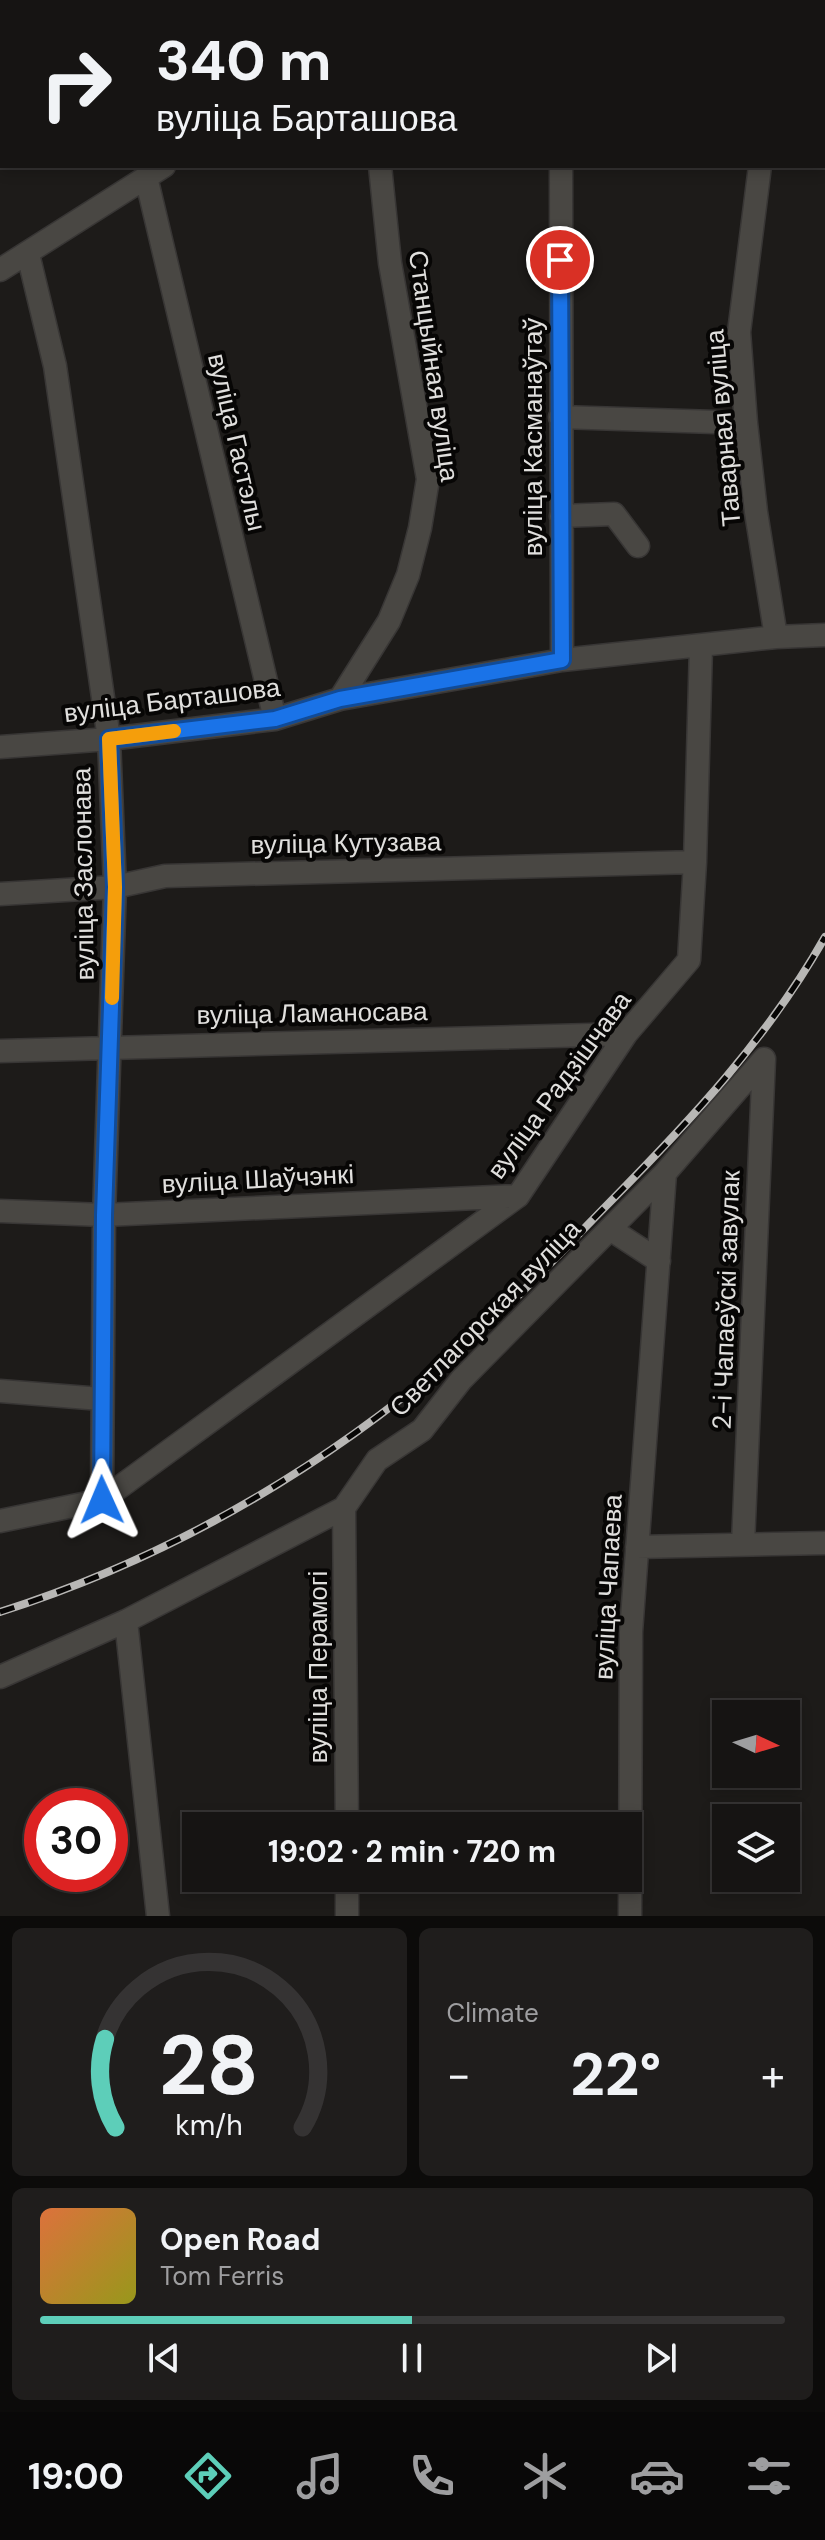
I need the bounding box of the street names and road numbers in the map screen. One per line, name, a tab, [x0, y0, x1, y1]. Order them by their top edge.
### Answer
street label: Станцыйная вуліца	[401, 248, 467, 484]
street label: вуліца Касманаўтаў	[516, 318, 550, 556]
street label: Таварная вуліца	[697, 328, 749, 528]
street label: вуліца Гастэлы	[200, 350, 274, 534]
street label: вуліца Барташова	[62, 670, 283, 730]
street label: вуліца Заслонава	[64, 767, 102, 981]
street label: вуліца Кутузава	[250, 824, 442, 862]
street label: вуліца Радзішчава	[480, 984, 639, 1185]
street label: вуліца Ламаносава	[196, 994, 428, 1032]
street label: вуліца Шаўчэнкі	[161, 1157, 355, 1201]
street label: 2-і Чапаеўскі завулак	[704, 1169, 748, 1430]
street label: Светлагорская вуліца	[382, 1212, 588, 1424]
street label: вуліца Чапаева	[586, 1493, 630, 1681]
street label: вуліца Перамогі	[301, 1571, 335, 1763]

